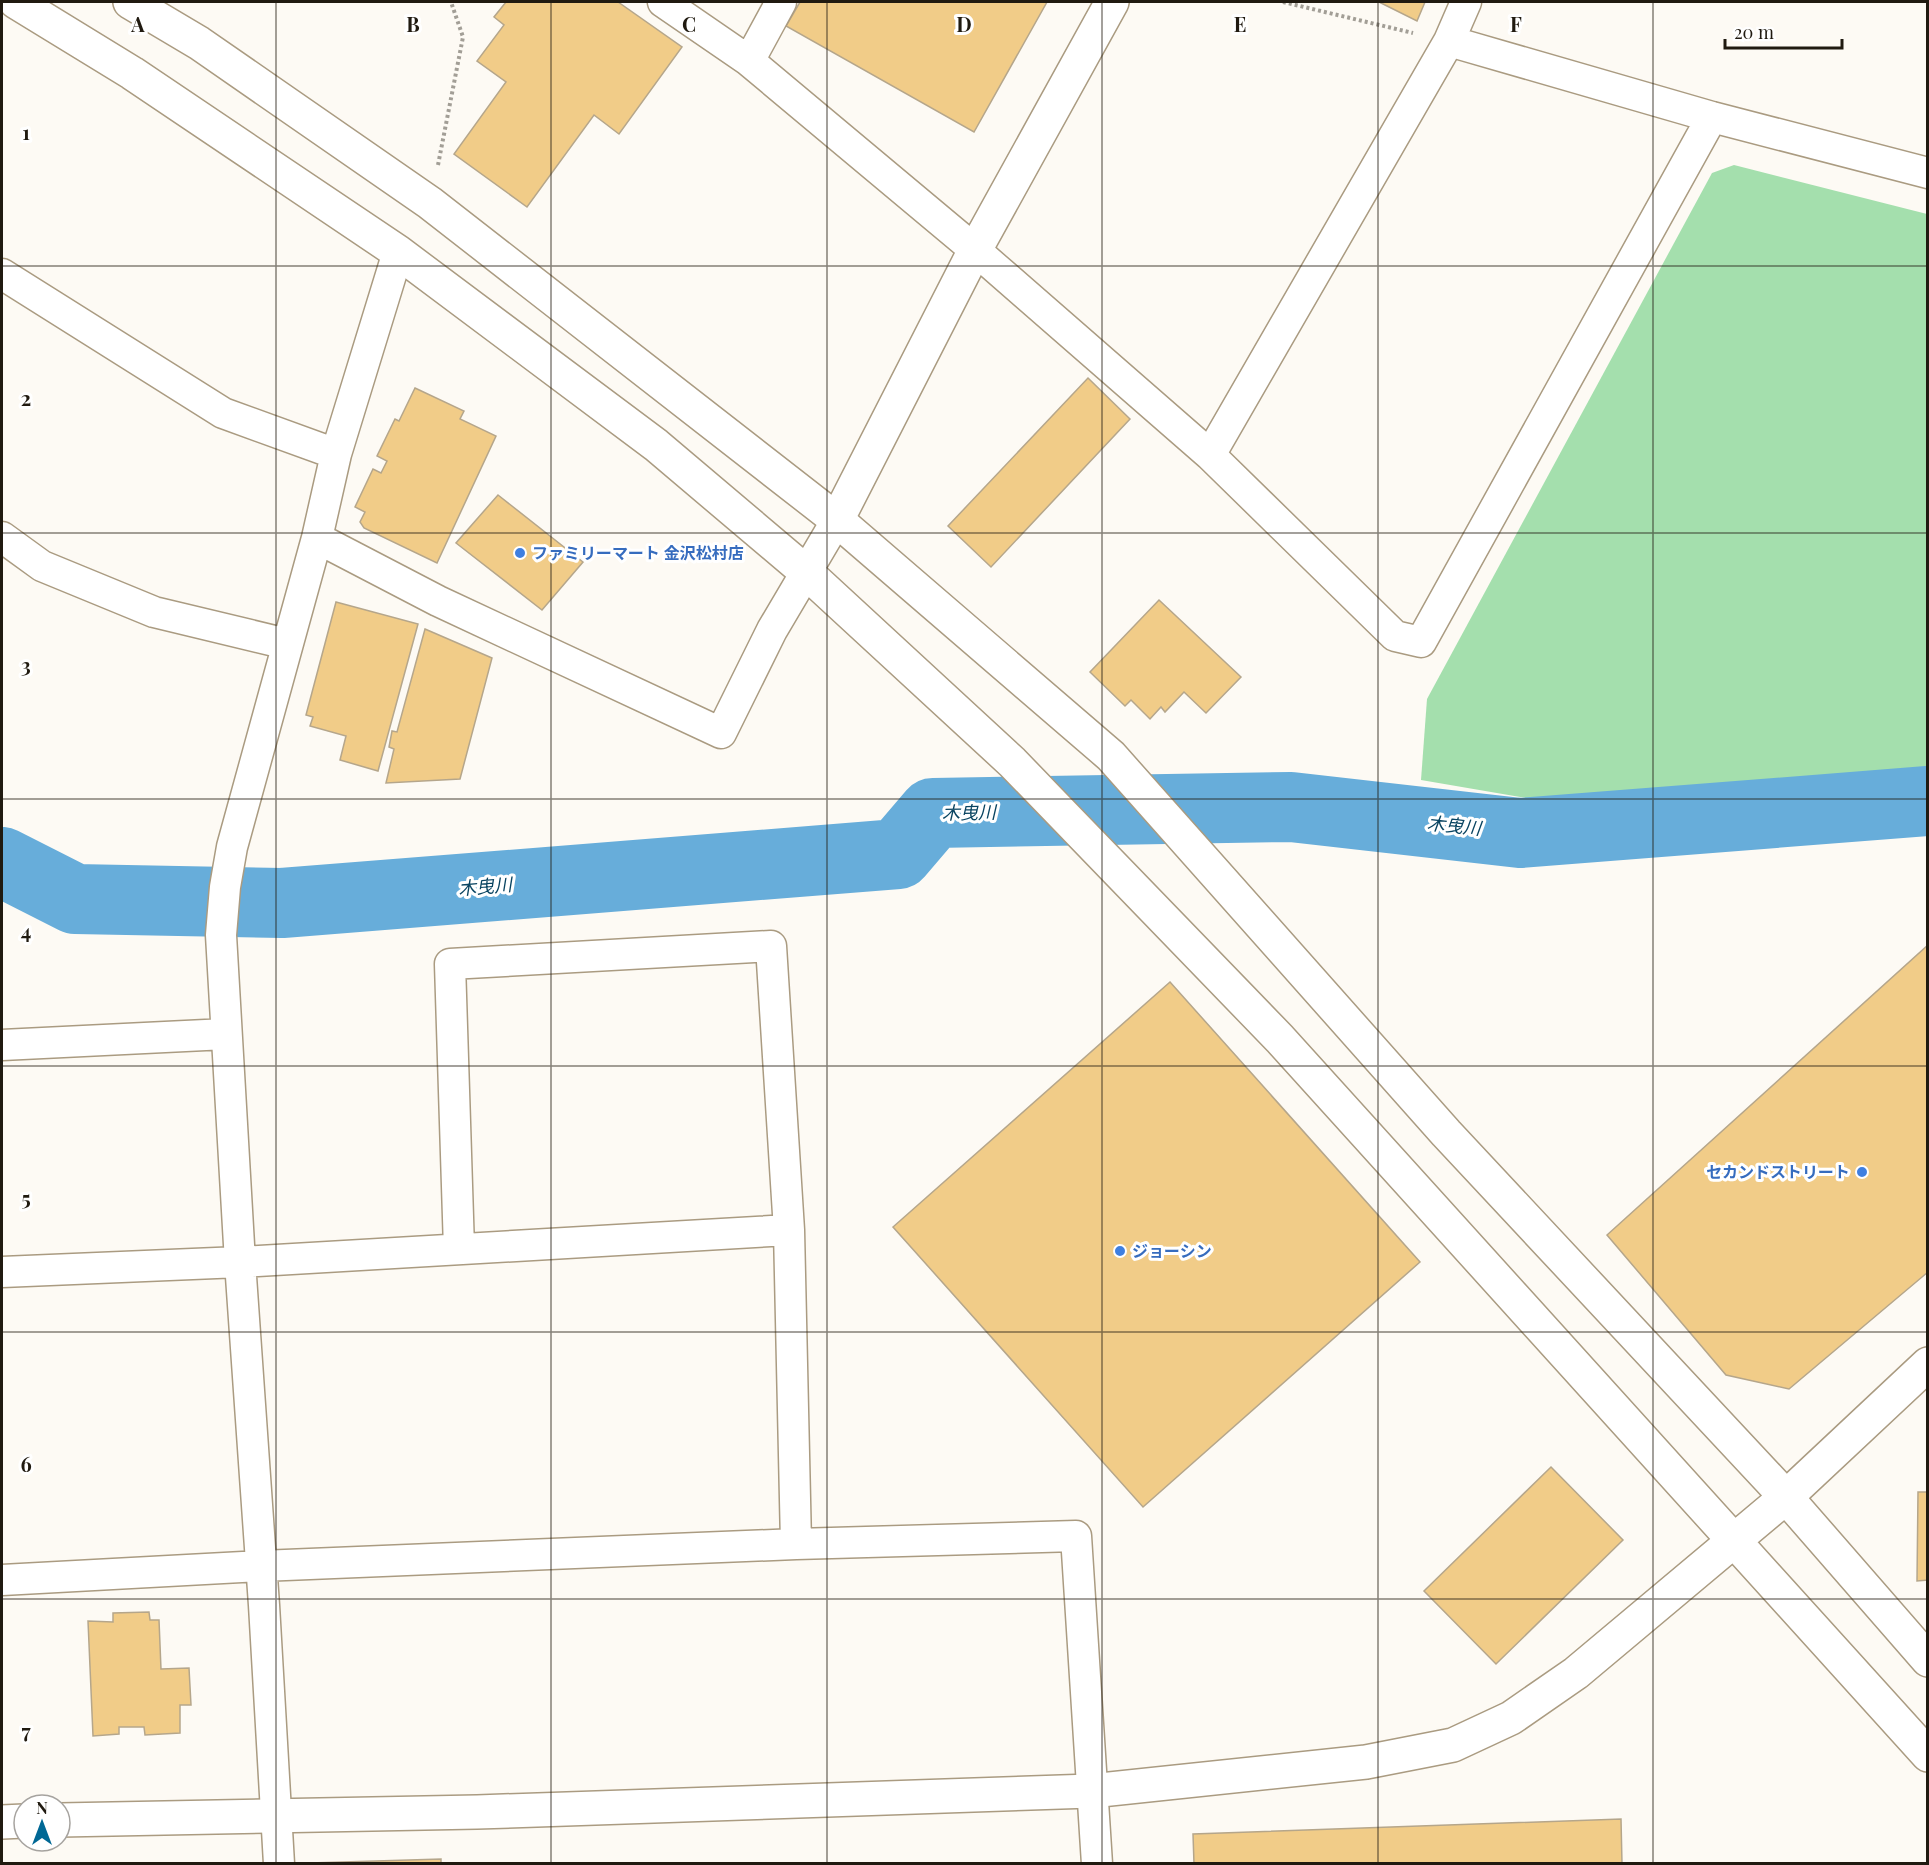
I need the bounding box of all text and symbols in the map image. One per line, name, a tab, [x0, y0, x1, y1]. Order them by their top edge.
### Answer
text: A	[130, 10, 145, 37]
text: B	[406, 10, 420, 37]
text: C	[682, 10, 696, 37]
text: D	[956, 10, 972, 37]
text: E	[1234, 10, 1246, 37]
text: F	[1510, 10, 1522, 37]
scale bar	[1725, 12, 1842, 50]
text: 20 m	[1734, 20, 1774, 44]
text: 1	[22, 118, 30, 145]
text: 2	[21, 384, 31, 411]
place label: ファミリーマート 金沢松村店	[532, 542, 744, 563]
marker: ファミリーマート 金沢松村店	[513, 546, 527, 560]
text: 3	[21, 651, 31, 678]
water label: 木曳川	[942, 799, 998, 824]
water label: 木曳川	[1426, 810, 1484, 840]
water label: 木曳川	[457, 872, 515, 900]
text: 4	[21, 917, 31, 944]
place label: セカンドストリート	[1706, 1161, 1850, 1182]
marker: セカンドストリート	[1855, 1165, 1869, 1179]
text: 5	[21, 1184, 31, 1211]
place label: ジョーシン	[1132, 1240, 1212, 1261]
marker: ジョーシン	[1113, 1244, 1127, 1258]
text: 6	[20, 1450, 32, 1477]
text: 7	[21, 1717, 31, 1744]
north arrow	[12, 1793, 72, 1853]
text: N	[36, 1797, 48, 1818]

